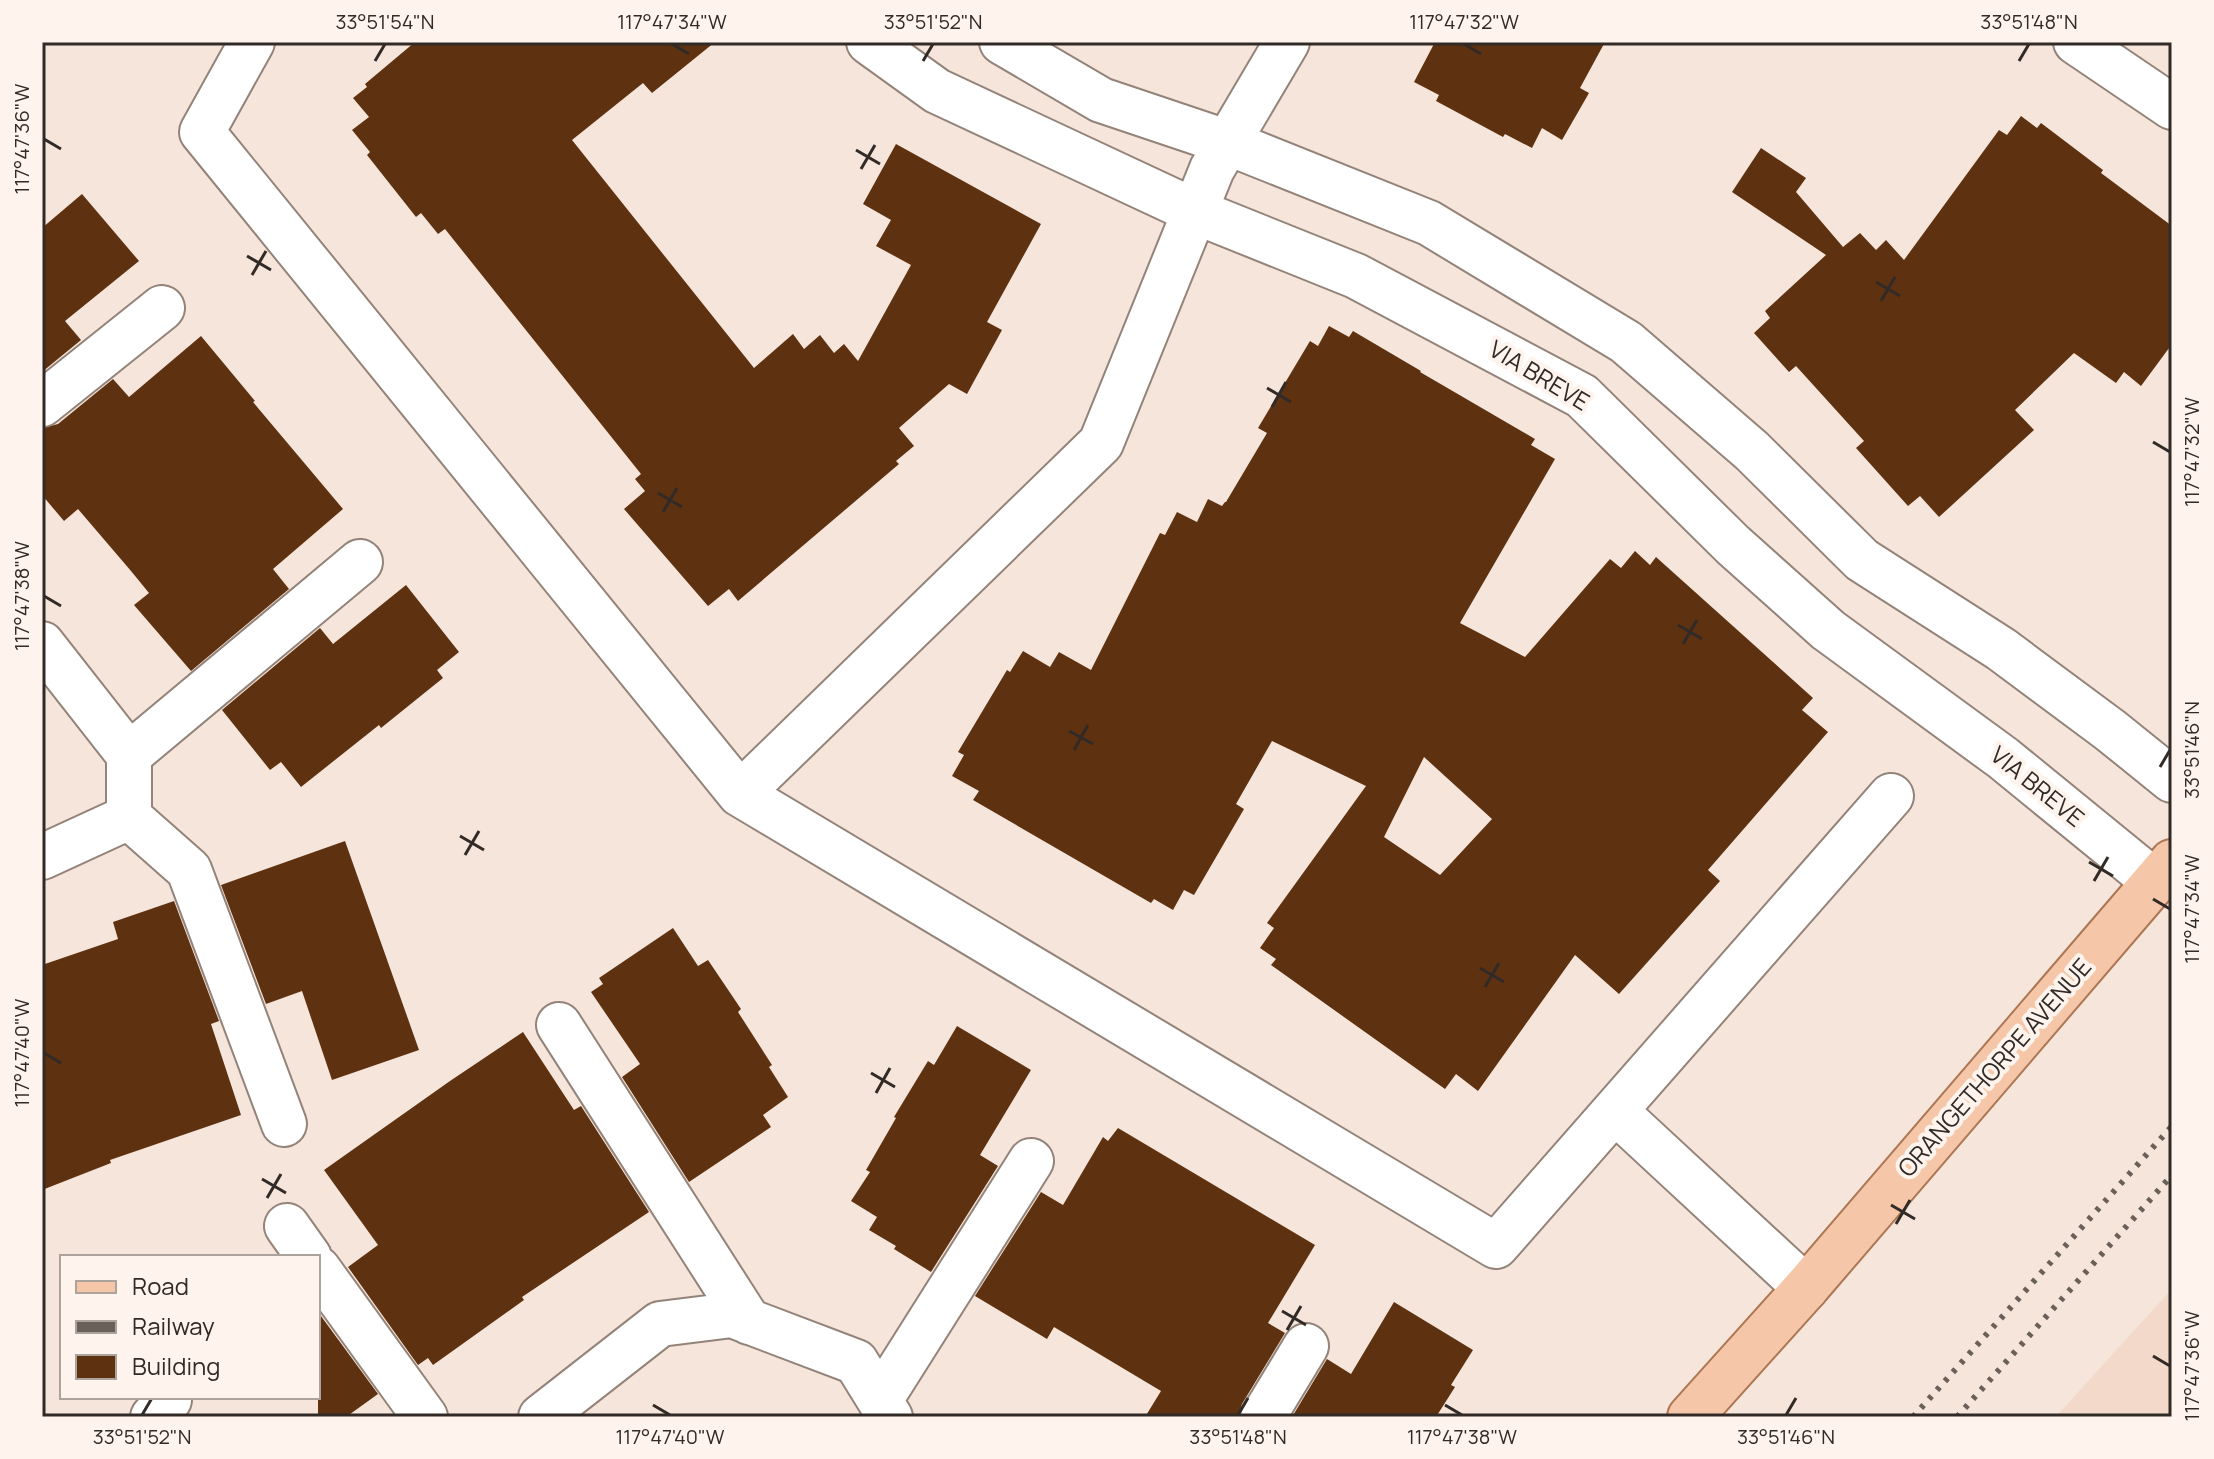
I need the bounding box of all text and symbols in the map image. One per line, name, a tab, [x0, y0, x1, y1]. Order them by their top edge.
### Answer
text: 33°51'54"N	[335, 8, 435, 35]
text: 117°47'34"W	[617, 8, 727, 35]
text: 33°51'52"N	[884, 8, 982, 35]
text: 117°47'32"W	[1409, 8, 1519, 35]
text: 33°51'48"N	[1980, 8, 2078, 35]
text: 117°47'36"W	[8, 83, 35, 194]
street label: VIA BREVE	[1483, 332, 1596, 418]
text: 117°47'32"W	[2178, 397, 2205, 507]
text: 117°47'38"W	[8, 541, 35, 651]
text: 33°51'46"N	[2178, 701, 2205, 799]
street label: VIA BREVE	[1984, 738, 2092, 834]
text: 117°47'34"W	[2178, 854, 2205, 964]
street label: ORANGETHORPE AVENUE	[1890, 951, 2098, 1183]
text: 117°47'40"W	[8, 998, 35, 1107]
legend	[60, 1255, 320, 1399]
text: Road	[132, 1269, 189, 1302]
text: Railway	[132, 1309, 215, 1342]
text: 117°47'36"W	[2178, 1310, 2205, 1421]
text: Building	[132, 1349, 220, 1382]
text: 33°51'52"N	[93, 1423, 191, 1450]
text: 117°47'40"W	[616, 1423, 725, 1450]
text: 33°51'48"N	[1189, 1423, 1287, 1450]
text: 117°47'38"W	[1407, 1423, 1517, 1450]
text: 33°51'46"N	[1737, 1423, 1835, 1450]

